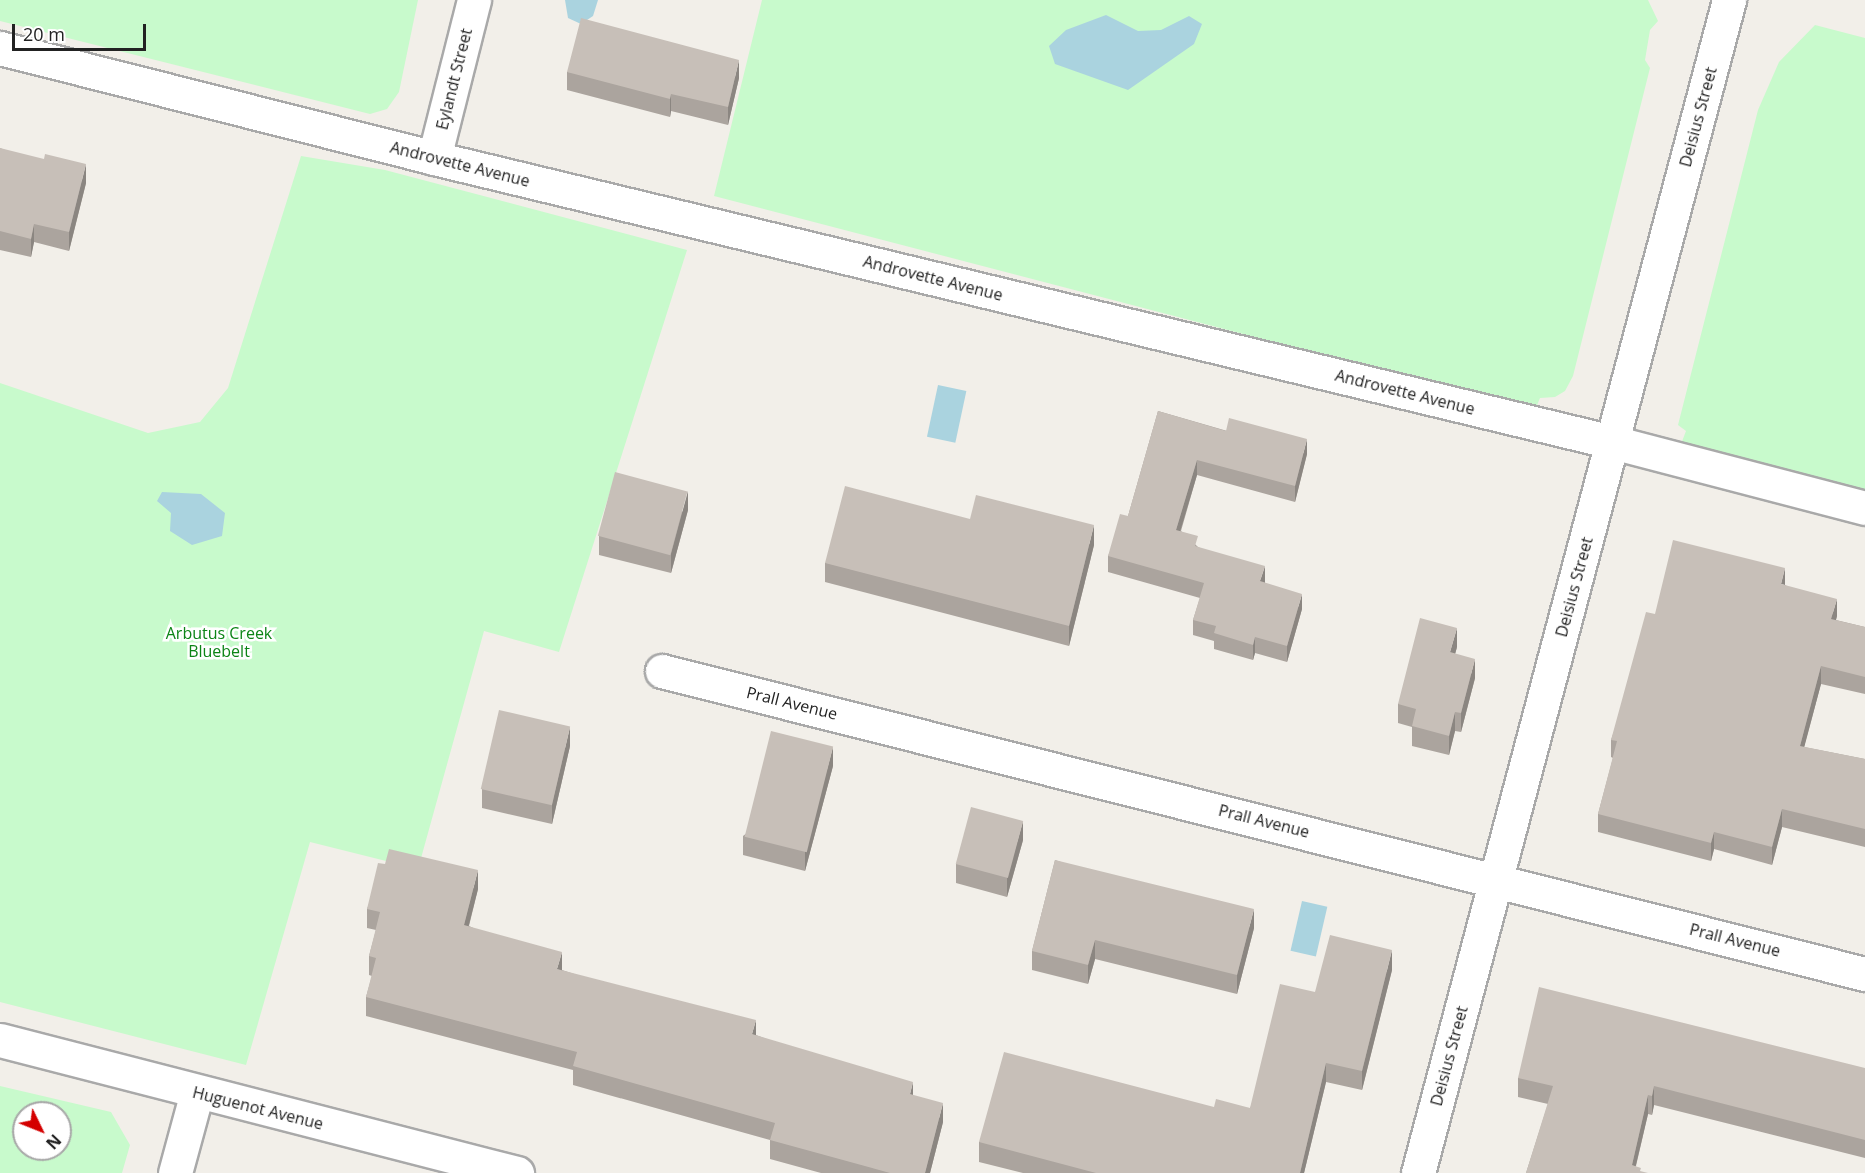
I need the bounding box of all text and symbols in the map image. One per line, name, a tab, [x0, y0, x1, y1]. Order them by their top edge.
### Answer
scale bar	[15, 12, 148, 50]
text: 20 m	[23, 22, 65, 46]
street label: Eylandt Street	[432, 26, 476, 132]
street label: Deisius Street	[1675, 65, 1721, 169]
street label: Androvette Avenue	[388, 137, 532, 191]
street label: Androvette Avenue	[861, 251, 1005, 305]
street label: Androvette Avenue	[1333, 365, 1477, 419]
street label: Deisius Street	[1551, 535, 1597, 639]
park label: Arbutus Creek Bluebelt	[166, 623, 272, 661]
street label: Prall Avenue	[745, 682, 839, 724]
street label: Prall Avenue	[1217, 800, 1311, 842]
street label: Prall Avenue	[1688, 919, 1782, 961]
street label: Deisius Street	[1426, 1004, 1472, 1108]
street label: Huguenot Avenue	[191, 1082, 325, 1134]
north arrow	[12, 1101, 72, 1161]
text: N	[41, 1130, 66, 1154]

